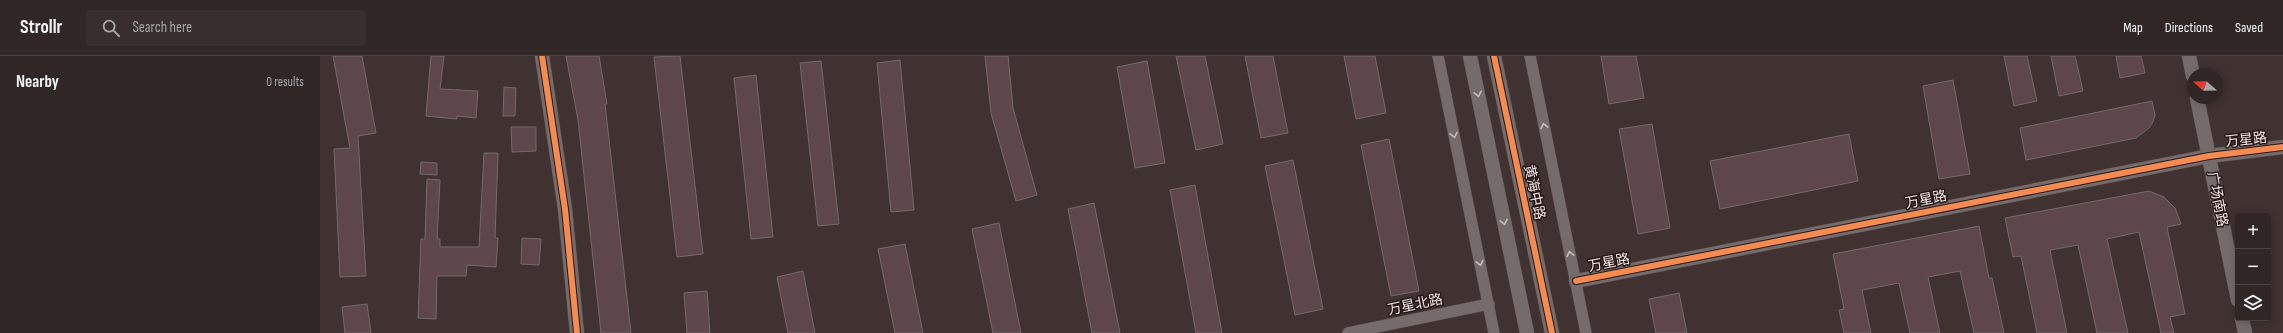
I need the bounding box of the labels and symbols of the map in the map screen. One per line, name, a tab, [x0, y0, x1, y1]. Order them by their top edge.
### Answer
north arrow	[2187, 68, 2223, 104]
one-way arrow	[1473, 91, 1482, 97]
one-way arrow	[1540, 123, 1549, 129]
street label: 万星路	[2224, 129, 2268, 150]
one-way arrow	[1449, 132, 1457, 138]
street label: 黄海中路	[1520, 163, 1549, 221]
street label: 广场南路	[2204, 170, 2231, 228]
street label: 万星路	[1904, 187, 1948, 212]
one-way arrow	[1500, 218, 1508, 225]
street label: 万星路	[1587, 250, 1631, 275]
one-way arrow	[1566, 251, 1575, 257]
one-way arrow	[1475, 260, 1484, 266]
street label: 万星北路	[1386, 290, 1444, 319]

